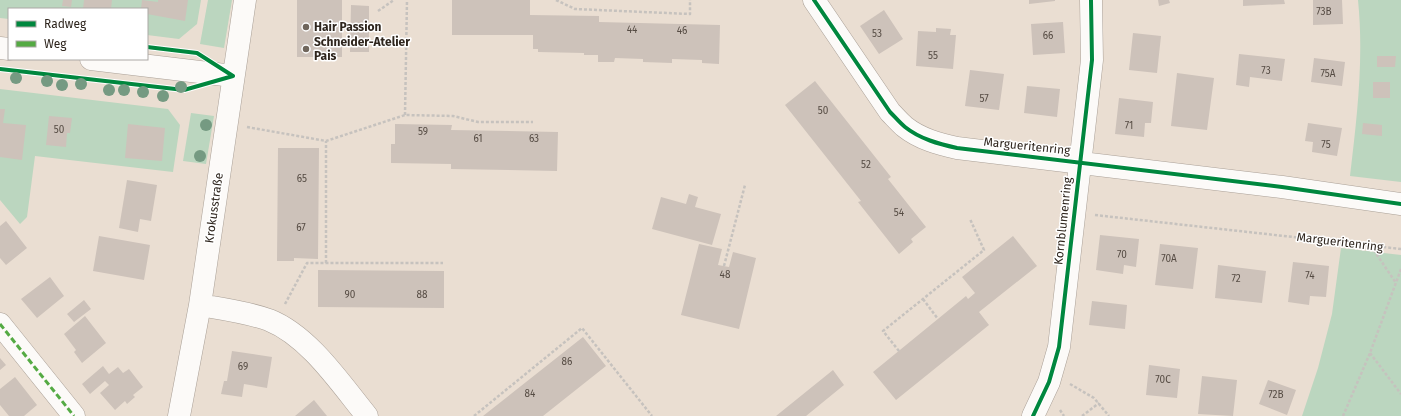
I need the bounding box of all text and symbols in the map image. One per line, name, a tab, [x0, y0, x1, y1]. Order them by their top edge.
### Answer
house number: 73B	[1316, 6, 1332, 18]
legend	[8, 8, 148, 60]
text: Radweg	[44, 17, 87, 31]
place label: Hair Passion	[314, 20, 382, 34]
marker: Hair Passion	[301, 22, 311, 32]
house number: 44	[627, 24, 638, 36]
house number: 46	[677, 25, 687, 37]
house number: 53	[872, 28, 882, 40]
house number: 66	[1043, 30, 1053, 42]
place label: Schneider-Atelier Pais	[314, 35, 410, 63]
text: Weg	[44, 37, 67, 51]
marker: Schneider-Atelier Pais	[301, 44, 311, 54]
house number: 55	[928, 50, 938, 62]
house number: 73	[1261, 65, 1271, 77]
house number: 75A	[1320, 68, 1336, 80]
house number: 57	[979, 93, 989, 105]
house number: 50	[818, 105, 829, 117]
house number: 71	[1125, 120, 1133, 132]
house number: 50	[54, 124, 65, 136]
house number: 59	[418, 126, 428, 138]
house number: 61	[473, 133, 483, 145]
house number: 63	[529, 133, 539, 145]
street label: Margueritenring	[983, 134, 1072, 158]
house number: 75	[1321, 139, 1331, 151]
house number: 52	[861, 159, 871, 171]
street label: Krokusstraße	[202, 172, 226, 244]
house number: 65	[297, 173, 307, 185]
street label: Kornblumenring	[1051, 176, 1075, 266]
house number: 54	[894, 207, 905, 219]
house number: 67	[296, 222, 306, 234]
street label: Margueritenring	[1296, 230, 1385, 254]
house number: 70	[1117, 249, 1127, 261]
house number: 70A	[1161, 253, 1177, 265]
house number: 48	[720, 269, 731, 281]
house number: 74	[1305, 270, 1315, 282]
house number: 72	[1231, 273, 1241, 285]
house number: 90	[345, 289, 356, 301]
house number: 88	[416, 289, 428, 301]
house number: 86	[562, 356, 572, 368]
house number: 69	[238, 361, 248, 373]
house number: 70C	[1155, 374, 1171, 386]
house number: 84	[525, 388, 536, 400]
house number: 72B	[1268, 389, 1284, 401]

